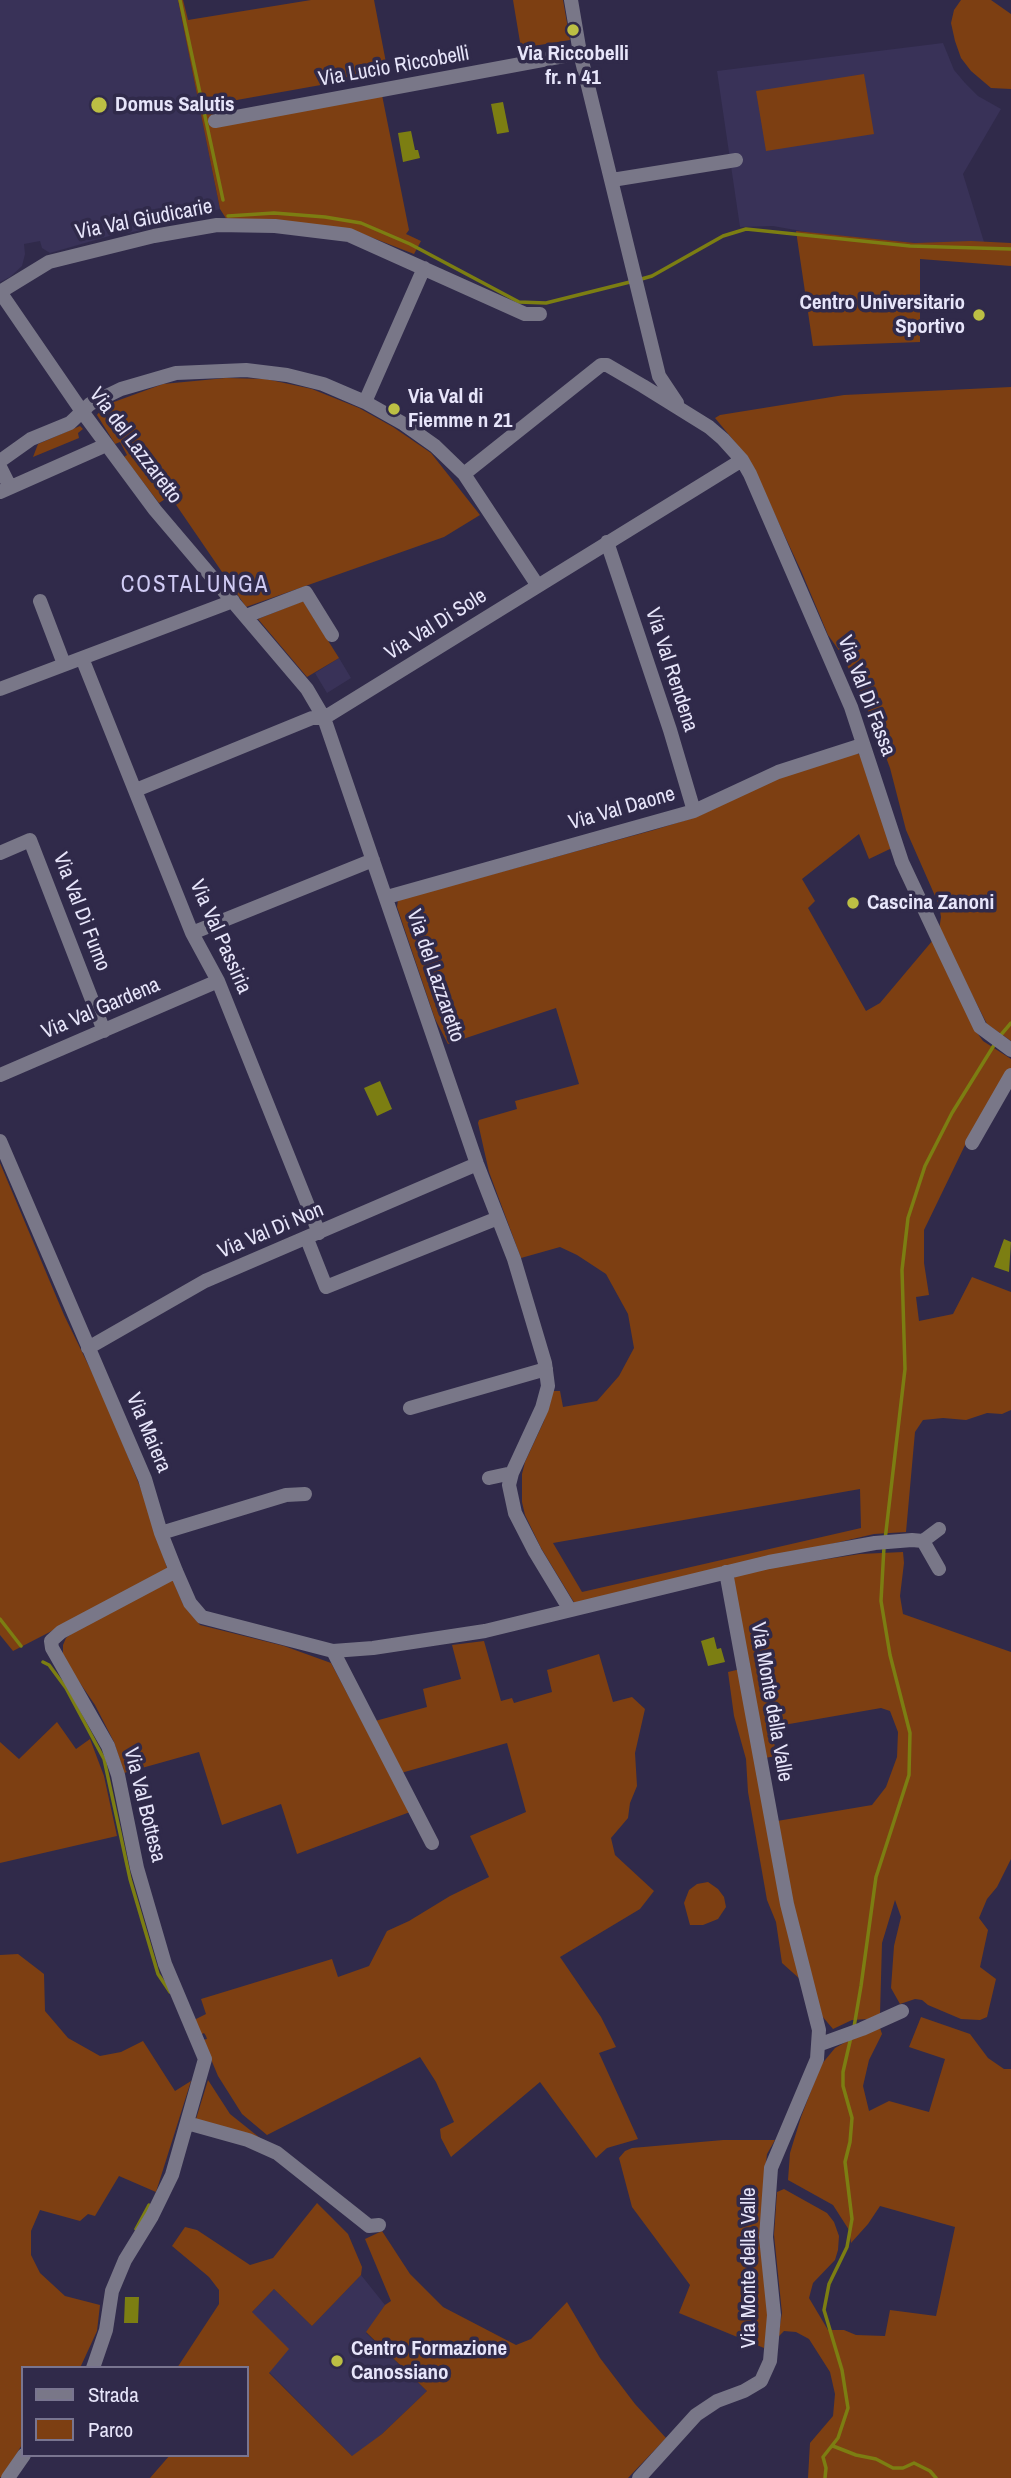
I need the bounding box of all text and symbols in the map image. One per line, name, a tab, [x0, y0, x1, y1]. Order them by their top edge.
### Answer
marker: Via Riccobelli fr. n 41	[565, 22, 581, 38]
street label: Via Lucio Riccobelli	[317, 41, 471, 93]
place label: Via Riccobelli fr. n 41	[517, 41, 629, 91]
place label: Domus Salutis	[115, 92, 235, 118]
marker: Domus Salutis	[89, 95, 109, 115]
street label: Via Val Giudicarie	[73, 194, 215, 246]
place label: Centro Universitario Sportivo	[799, 290, 965, 340]
marker: Centro Universitario Sportivo	[971, 307, 987, 323]
street label: Via del Lazzaretto	[83, 383, 187, 509]
place label: Via Val di Fiemme n 21	[408, 384, 512, 434]
marker: Via Val di Fiemme n 21	[386, 401, 402, 417]
district label: COSTALUNGA	[122, 572, 268, 600]
street label: Via Val Di Sole	[380, 584, 492, 666]
street label: Via Val Rendena	[639, 605, 703, 735]
street label: Via Val Di Fassa	[832, 632, 900, 760]
street label: Via Val Daone	[566, 782, 678, 836]
street label: Via Val Di Fumo	[47, 849, 115, 975]
street label: Via Val Passiria	[184, 876, 256, 998]
place label: Cascina Zanoni	[867, 890, 994, 916]
marker: Cascina Zanoni	[845, 895, 861, 911]
street label: Via del Lazzaretto	[401, 906, 469, 1046]
street label: Via Val Gardena	[38, 973, 164, 1045]
street label: Via Val Di Non	[214, 1197, 328, 1265]
street label: Via Maiera	[120, 1389, 176, 1477]
street label: Via Monte della Valle	[745, 1620, 797, 1784]
street label: Via Val Bottesa	[118, 1745, 170, 1865]
street label: Via Monte della Valle	[736, 2187, 762, 2349]
place label: Centro Formazione Canossiano	[351, 2336, 507, 2386]
marker: Centro Formazione Canossiano	[329, 2353, 345, 2369]
legend	[21, 2366, 248, 2457]
text: Strada	[88, 2380, 139, 2409]
text: Parco	[88, 2415, 133, 2444]

